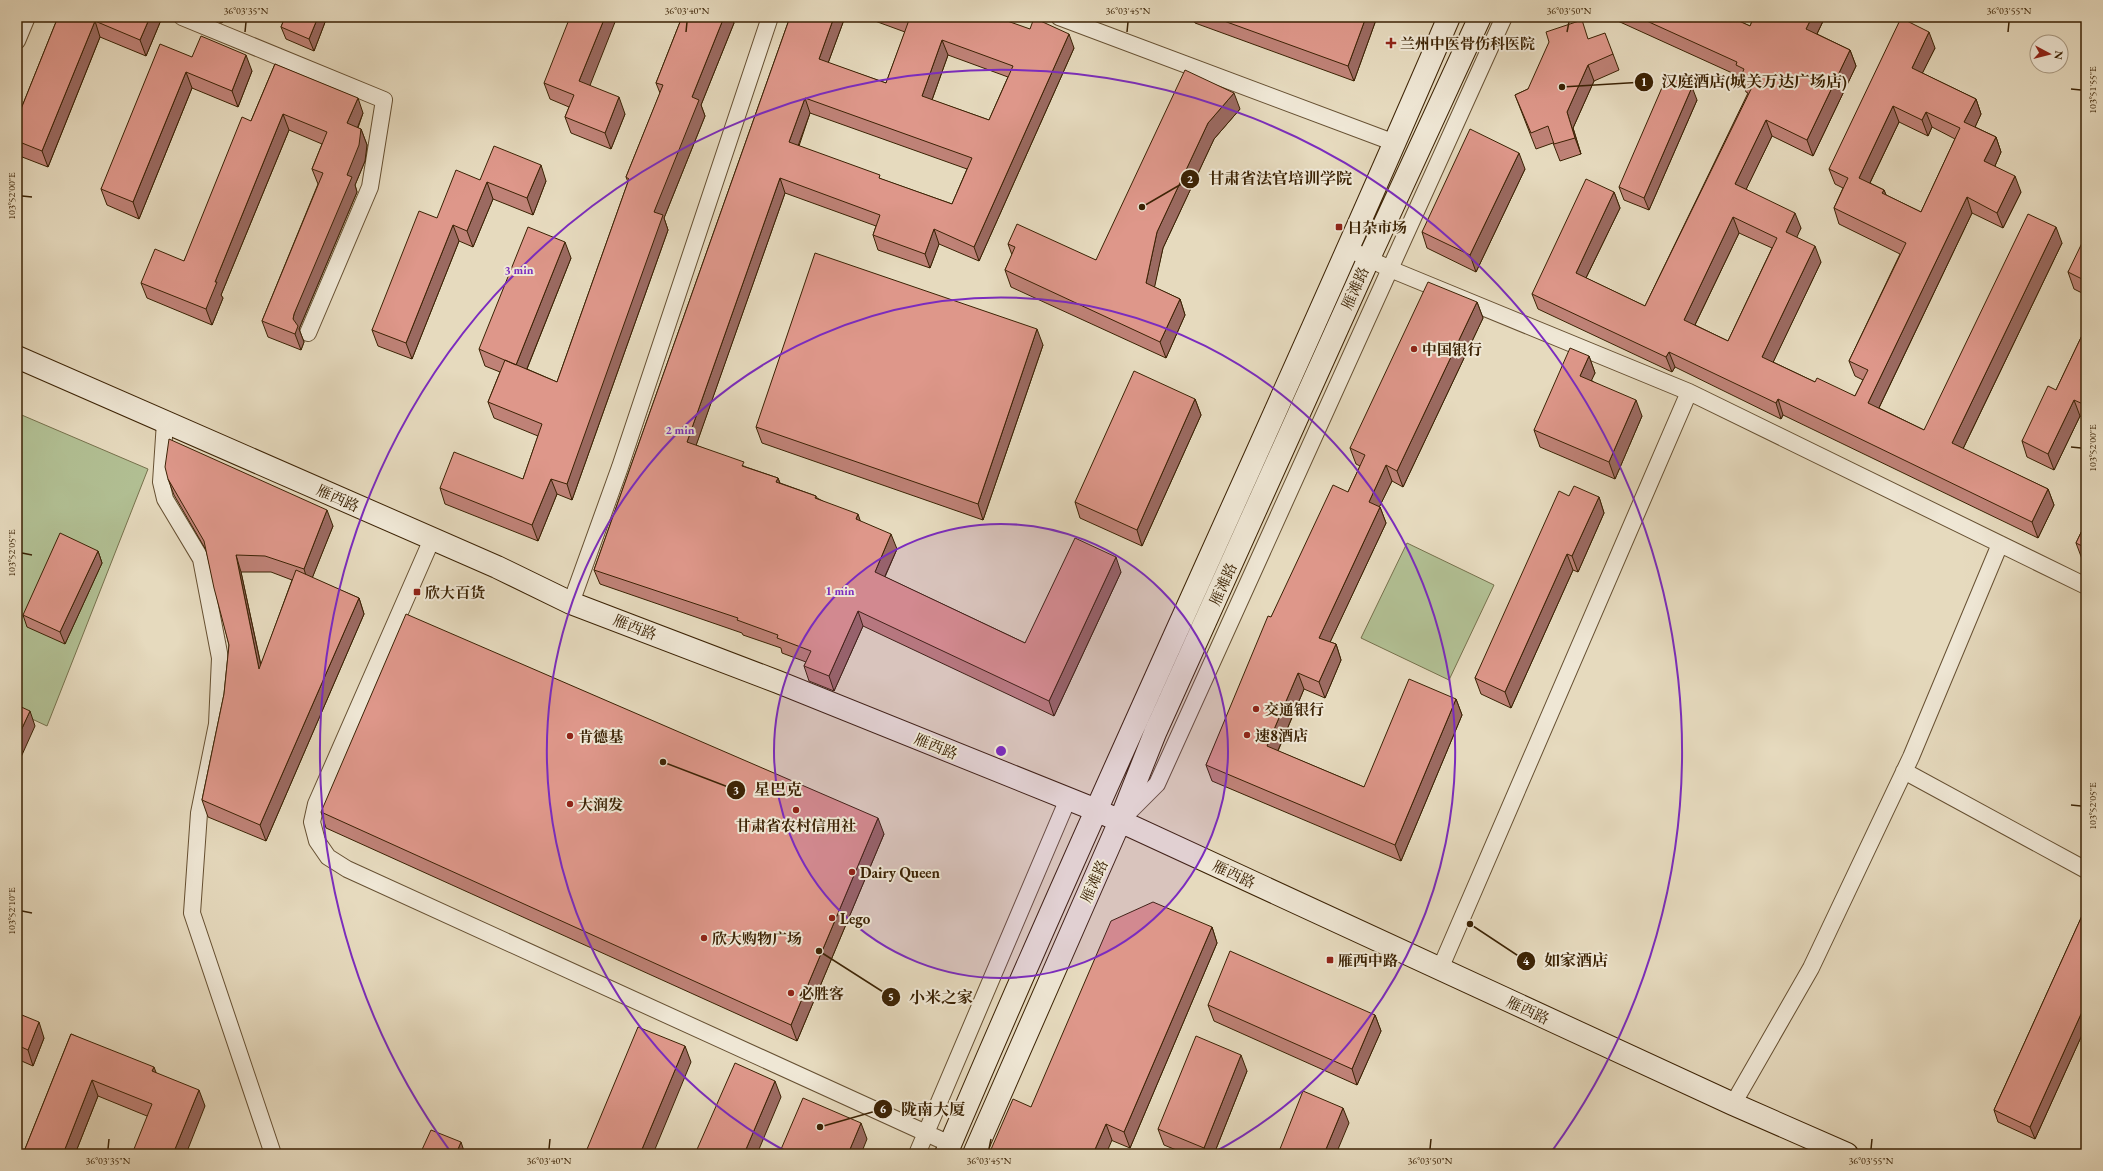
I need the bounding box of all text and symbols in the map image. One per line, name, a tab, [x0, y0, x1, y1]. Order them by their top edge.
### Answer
text: 36°03'35"N	[224, 4, 269, 17]
text: 36°03'40"N	[665, 4, 710, 17]
text: 36°03'45"N	[1106, 4, 1151, 17]
text: 36°03'50"N	[1547, 4, 1592, 17]
text: 36°03'55"N	[1987, 4, 2032, 17]
place label: 兰州中医骨伤科医院	[1400, 34, 1535, 53]
north arrow	[2029, 34, 2069, 74]
marker: 兰州中医骨伤科医院	[1385, 37, 1397, 49]
text: N	[2051, 50, 2066, 61]
text: 103°51'55"E	[2086, 66, 2099, 114]
callout: 汉庭酒店(城关万达广场店)	[1634, 68, 1855, 96]
text: 汉庭酒店(城关万达广场店)	[1661, 71, 1847, 92]
text: 1	[1641, 74, 1647, 90]
callout: 甘肃省法官培训学院	[1180, 165, 1360, 193]
text: 甘肃省法官培训学院	[1208, 168, 1352, 189]
text: 2	[1187, 171, 1194, 187]
text: 103°52'00"E	[5, 172, 18, 220]
place label: 日杂市场	[1347, 218, 1407, 237]
marker: 日杂市场	[1334, 222, 1344, 232]
text: 3 min	[504, 262, 534, 278]
street label: 雁滩路	[1337, 264, 1373, 312]
place label: 中国银行	[1422, 340, 1482, 359]
marker: 中国银行	[1409, 344, 1419, 354]
text: 2 min	[665, 422, 695, 438]
text: 103°52'00"E	[2086, 424, 2099, 472]
street label: 雁西路	[314, 480, 362, 516]
text: 103°52'05"E	[5, 529, 18, 577]
street label: 雁滩路	[1205, 560, 1241, 608]
place label: 欣大百货	[425, 583, 485, 602]
text: 1 min	[825, 583, 855, 599]
marker: 欣大百货	[412, 587, 422, 597]
street label: 雁西路	[611, 610, 659, 644]
place label: 交通银行	[1264, 700, 1324, 719]
marker: 交通银行	[1251, 704, 1261, 714]
place label: 速8酒店	[1255, 726, 1308, 745]
place label: 肯德基	[578, 727, 624, 746]
street label: 雁西路	[912, 729, 960, 763]
marker: 速8酒店	[1242, 730, 1252, 740]
marker: 肯德基	[565, 731, 575, 741]
centre of rings	[994, 744, 1008, 758]
callout: 星巴克	[726, 776, 810, 804]
text: 星巴克	[754, 779, 802, 800]
text: 3	[733, 782, 739, 798]
text: 103°52'05"E	[2086, 782, 2099, 830]
place label: 大润发	[578, 795, 623, 814]
marker: 大润发	[565, 799, 575, 809]
marker: 甘肃省农村信用社	[791, 805, 801, 815]
place label: 甘肃省农村信用社	[736, 816, 856, 835]
street label: 雁西路	[1210, 856, 1258, 892]
street label: 雁滩路	[1076, 857, 1112, 905]
place label: Dairy Queen	[860, 863, 941, 882]
marker: Dairy Queen	[847, 867, 857, 877]
text: 103°52'10"E	[5, 887, 18, 935]
place label: Lego	[840, 909, 871, 928]
marker: Lego	[827, 913, 837, 923]
place label: 欣大购物广场	[712, 929, 802, 948]
marker: 欣大购物广场	[699, 933, 709, 943]
callout: 如家酒店	[1516, 947, 1616, 975]
text: 如家酒店	[1544, 950, 1608, 971]
place label: 雁西中路	[1338, 951, 1398, 970]
text: 4	[1523, 953, 1530, 969]
marker: 雁西中路	[1325, 955, 1335, 965]
callout: 小米之家	[881, 983, 981, 1011]
place label: 必胜客	[799, 984, 844, 1003]
text: 小米之家	[909, 987, 973, 1008]
marker: 必胜客	[786, 988, 796, 998]
text: 5	[888, 989, 894, 1005]
street label: 雁西路	[1504, 992, 1552, 1028]
callout: 陇南大厦	[873, 1095, 973, 1123]
text: 陇南大厦	[901, 1099, 965, 1120]
text: 6	[880, 1101, 887, 1117]
text: 36°03'35"N	[86, 1154, 131, 1167]
text: 36°03'40"N	[527, 1154, 572, 1167]
text: 36°03'45"N	[967, 1154, 1012, 1167]
text: 36°03'50"N	[1408, 1154, 1453, 1167]
text: 36°03'55"N	[1849, 1154, 1894, 1167]

